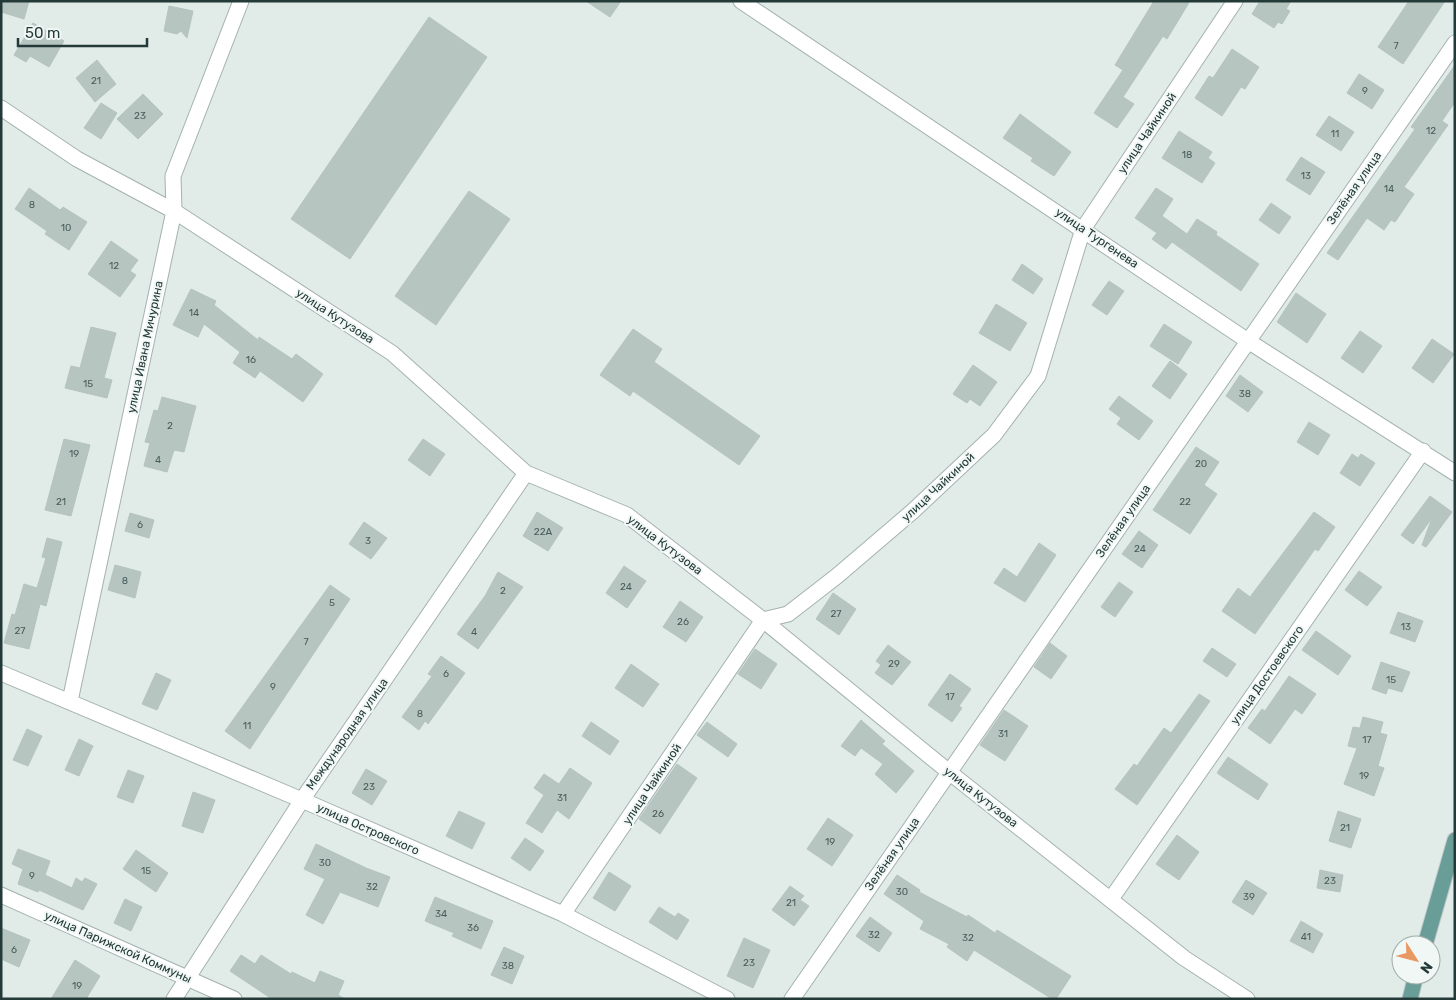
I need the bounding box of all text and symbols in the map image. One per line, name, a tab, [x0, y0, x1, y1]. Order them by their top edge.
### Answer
scale bar	[18, 15, 146, 47]
text: 50 m	[25, 24, 60, 42]
house number: 7	[1393, 40, 1399, 52]
house number: 21	[91, 75, 101, 87]
house number: 9	[1362, 85, 1368, 97]
street label: улица Чайкиной	[1115, 90, 1179, 176]
house number: 23	[134, 110, 146, 122]
house number: 12	[1426, 125, 1436, 137]
house number: 11	[1331, 128, 1339, 140]
house number: 18	[1182, 149, 1192, 161]
street label: Зелёная улица	[1324, 149, 1384, 227]
house number: 13	[1301, 170, 1311, 182]
house number: 14	[1384, 183, 1394, 195]
house number: 8	[29, 199, 35, 211]
street label: улица Тургенева	[1053, 205, 1141, 271]
house number: 10	[61, 222, 71, 234]
house number: 12	[109, 260, 119, 272]
street label: улица Ивана Мичурина	[124, 280, 166, 414]
street label: улица Кутузова	[293, 286, 377, 346]
house number: 14	[189, 307, 199, 319]
house number: 16	[246, 354, 256, 366]
house number: 15	[83, 378, 93, 390]
house number: 38	[1239, 388, 1251, 400]
house number: 2	[167, 420, 173, 432]
house number: 19	[69, 448, 79, 460]
street label: улица Чайкиной	[899, 450, 977, 524]
house number: 4	[155, 454, 161, 466]
house number: 20	[1195, 458, 1207, 470]
street label: Зелёная улица	[1093, 482, 1153, 560]
house number: 21	[56, 496, 66, 508]
house number: 22	[1179, 496, 1191, 508]
street label: улица Кутузова	[625, 512, 705, 578]
house number: 6	[137, 519, 143, 531]
house number: 22А	[534, 526, 553, 538]
house number: 3	[365, 535, 371, 547]
house number: 24	[1134, 543, 1146, 555]
house number: 8	[122, 575, 128, 587]
house number: 24	[620, 581, 632, 593]
house number: 2	[500, 585, 506, 597]
house number: 5	[329, 597, 335, 609]
house number: 27	[831, 608, 842, 620]
house number: 26	[677, 616, 689, 628]
house number: 13	[1401, 621, 1411, 633]
street label: улица Достоевского	[1228, 623, 1306, 727]
house number: 27	[15, 625, 26, 637]
house number: 4	[471, 626, 477, 638]
house number: 7	[303, 636, 309, 648]
house number: 29	[888, 658, 900, 670]
house number: 6	[443, 668, 449, 680]
house number: 15	[1386, 674, 1396, 686]
street label: Международная улица	[303, 676, 391, 792]
house number: 9	[270, 681, 276, 693]
house number: 17	[945, 691, 955, 703]
house number: 8	[417, 708, 423, 720]
house number: 11	[243, 720, 251, 732]
house number: 31	[998, 728, 1008, 740]
house number: 17	[1362, 734, 1372, 746]
street label: улица Чайкиной	[620, 741, 684, 827]
street label: улица Кутузова	[941, 764, 1021, 830]
house number: 19	[1359, 770, 1369, 782]
house number: 23	[363, 781, 375, 793]
house number: 31	[557, 792, 567, 804]
street label: улица Островского	[315, 800, 422, 858]
house number: 26	[652, 808, 664, 820]
street label: Зелёная улица	[862, 815, 922, 893]
house number: 21	[1340, 822, 1350, 834]
house number: 19	[825, 836, 835, 848]
house number: 30	[319, 857, 331, 869]
house number: 15	[141, 865, 151, 877]
house number: 9	[29, 870, 35, 882]
house number: 23	[1324, 875, 1336, 887]
house number: 32	[366, 881, 378, 893]
house number: 30	[896, 886, 908, 898]
house number: 39	[1243, 891, 1255, 903]
house number: 21	[786, 897, 796, 909]
street label: улица Парижской Коммуны	[42, 908, 194, 986]
house number: 34	[435, 908, 447, 920]
house number: 36	[467, 922, 479, 934]
house number: 32	[868, 929, 880, 941]
house number: 41	[1301, 931, 1311, 943]
house number: 32	[962, 932, 974, 944]
north arrow	[1391, 935, 1441, 985]
house number: 6	[11, 944, 17, 956]
house number: 23	[743, 957, 755, 969]
text: N	[1416, 958, 1436, 976]
house number: 38	[502, 960, 514, 972]
house number: 19	[72, 980, 82, 992]

